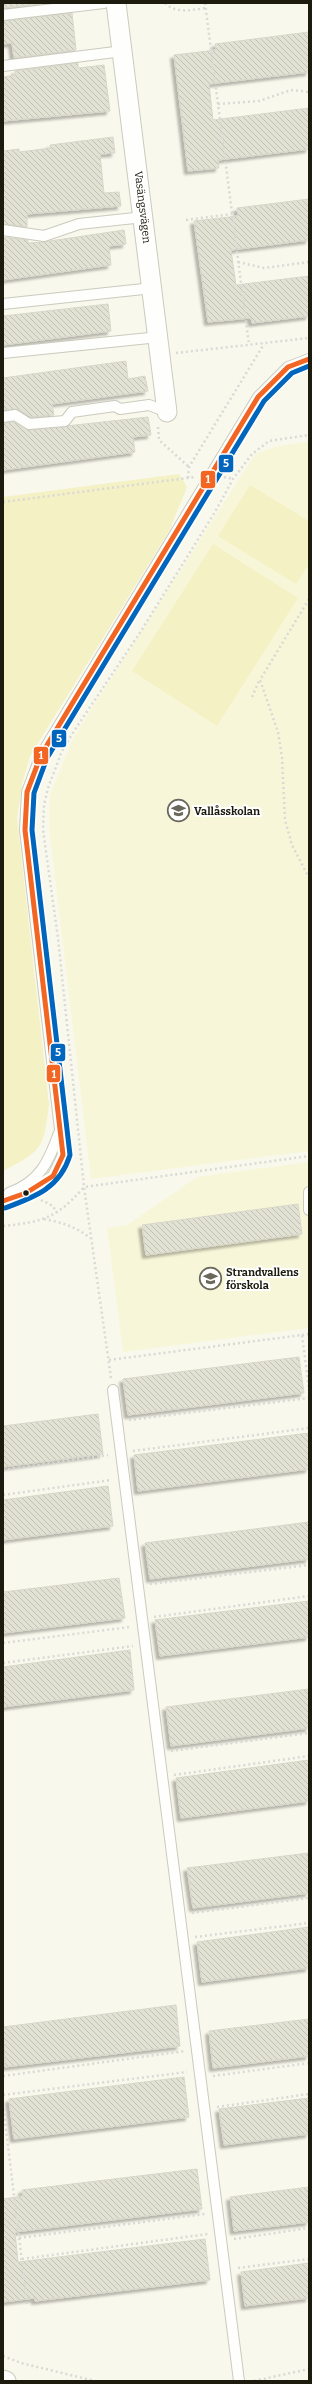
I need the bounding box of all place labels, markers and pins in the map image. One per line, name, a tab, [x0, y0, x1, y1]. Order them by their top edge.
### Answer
school or university icon: Vallåsskolan	[166, 798, 192, 824]
place label: Vallåsskolan	[194, 805, 260, 818]
unlabelled marker	[21, 1188, 31, 1198]
school or university icon: Strandvallens förskola	[198, 1265, 224, 1291]
place label: Strandvallens förskola	[226, 1266, 299, 1292]

